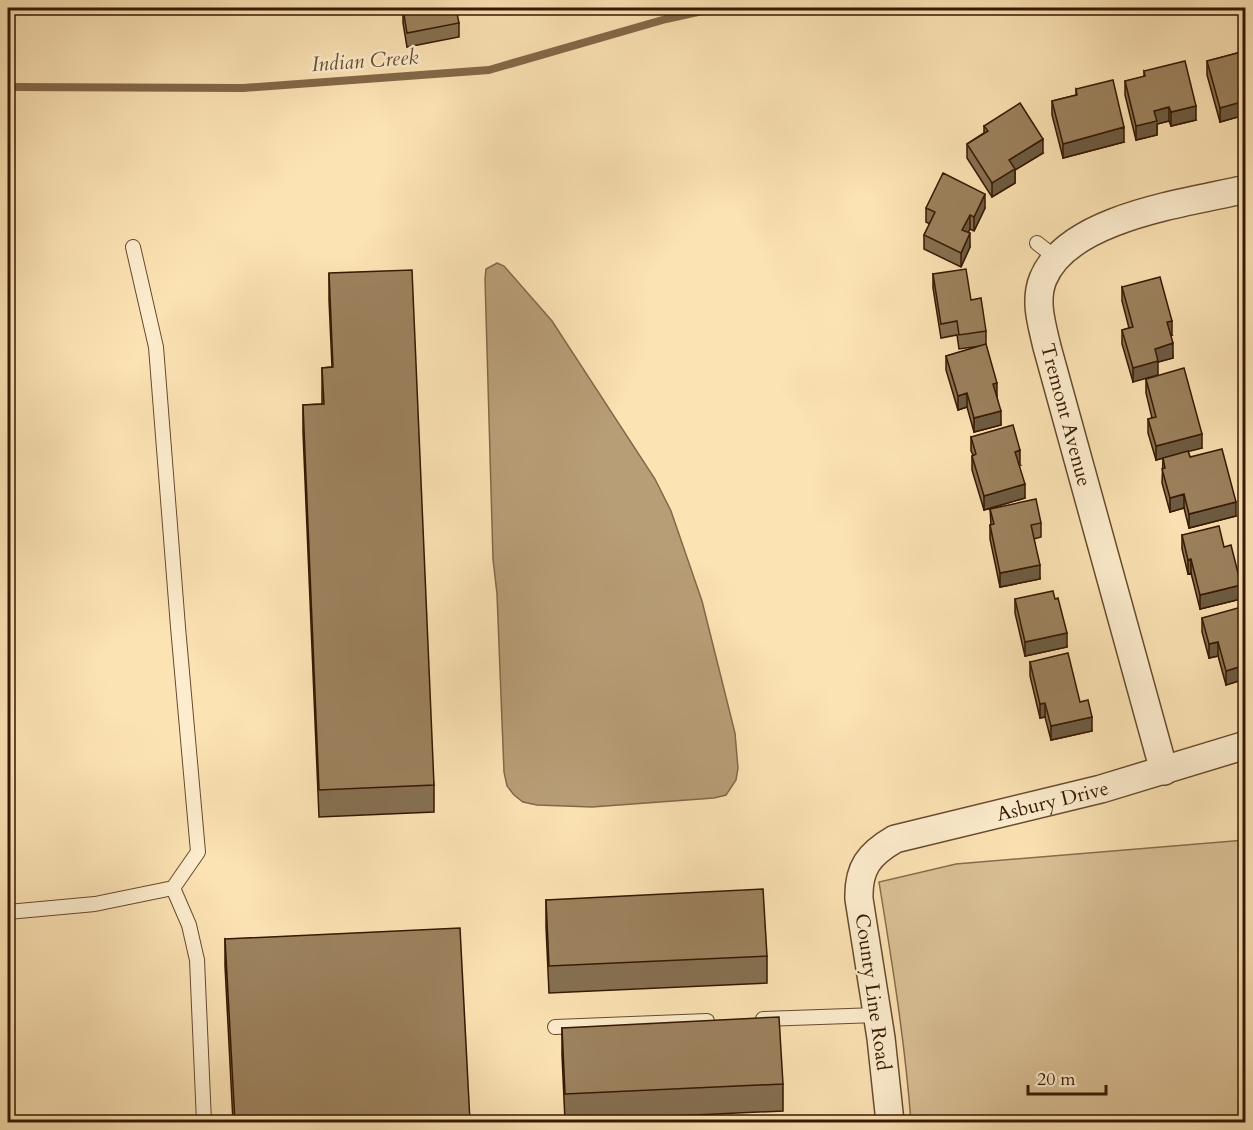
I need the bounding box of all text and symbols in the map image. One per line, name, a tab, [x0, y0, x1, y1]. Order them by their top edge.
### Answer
water label: Indian Creek	[311, 43, 420, 79]
street label: Tremont Avenue	[1034, 341, 1098, 489]
street label: Asbury Drive	[994, 774, 1112, 827]
street label: County Line Road	[849, 912, 897, 1073]
scale bar	[1028, 1058, 1106, 1096]
text: 20 m	[1037, 1067, 1076, 1092]

